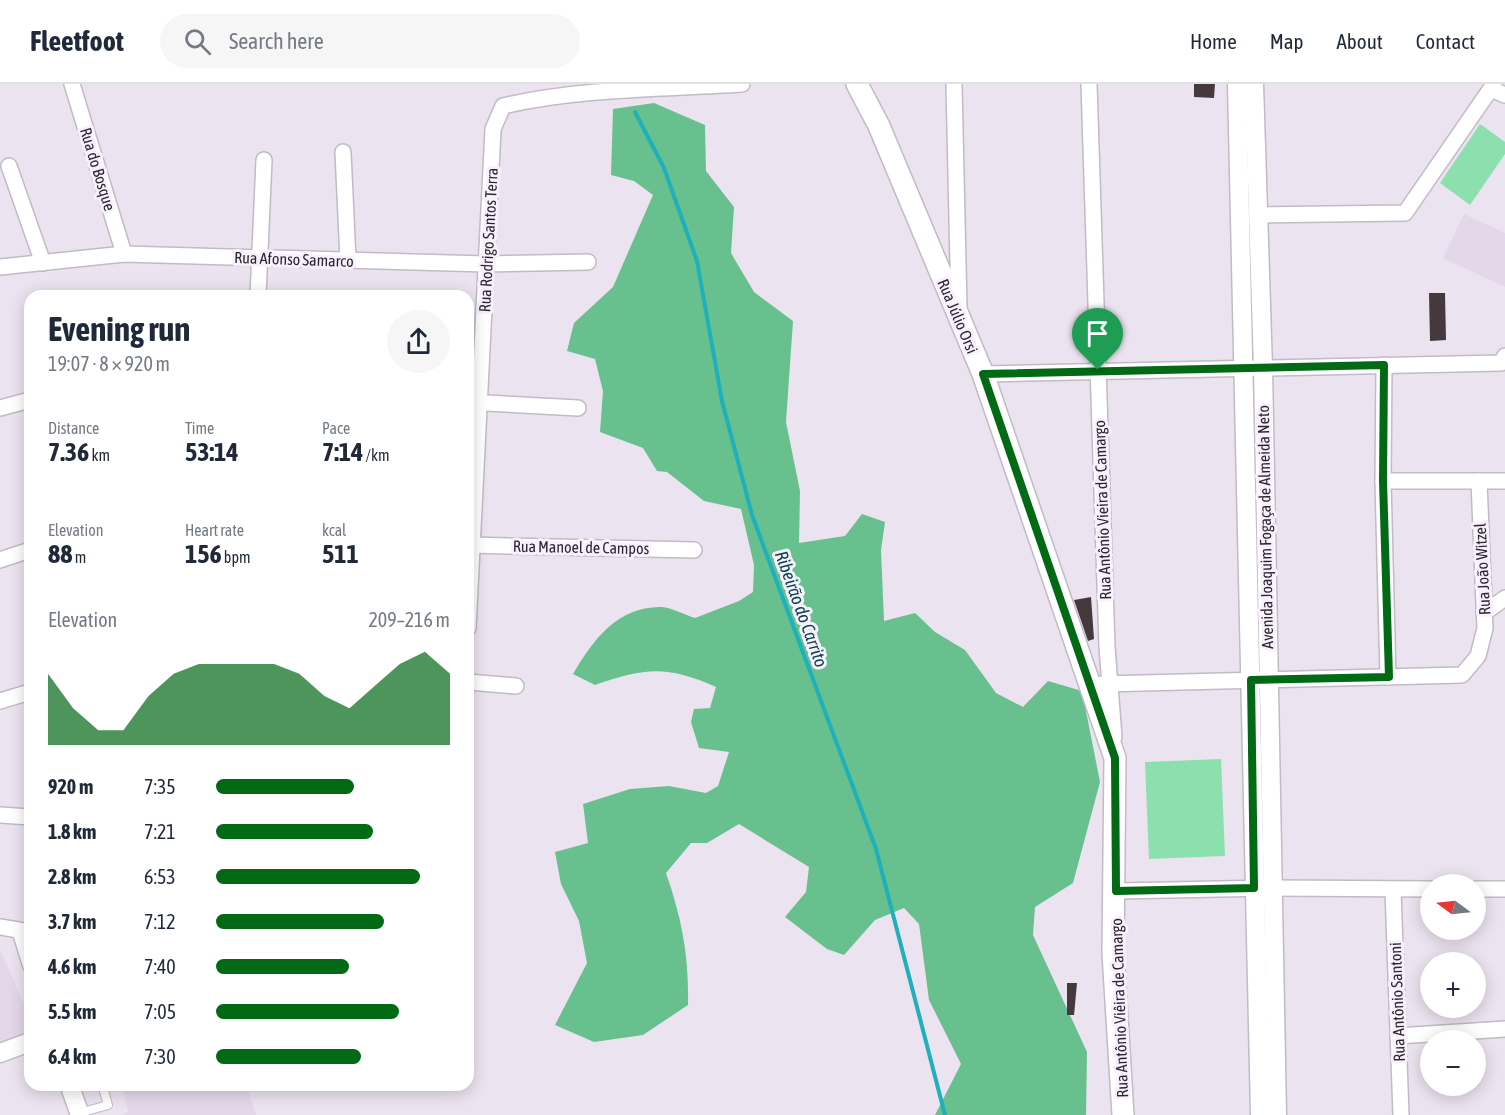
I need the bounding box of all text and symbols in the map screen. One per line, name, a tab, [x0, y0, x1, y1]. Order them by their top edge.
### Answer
search box	[160, 14, 580, 68]
text: Fleetfoot	[30, 25, 124, 57]
icon: search	[181, 25, 214, 58]
text: Search here	[229, 28, 324, 54]
text: Home	[1190, 29, 1237, 53]
text: Map	[1270, 29, 1304, 53]
text: About	[1337, 29, 1383, 53]
text: Contact	[1416, 29, 1475, 53]
street label: Rua do Bosque	[76, 125, 119, 213]
street label: Rua Rodrigo Santos Terra	[475, 167, 502, 313]
street label: Rua Afonso Samarco	[234, 248, 354, 270]
street label: Rua Júlio Orsi	[934, 276, 982, 356]
pin	[1072, 308, 1123, 370]
text: Evening run	[48, 310, 190, 348]
button: share	[387, 310, 450, 373]
icon: arrive	[1081, 317, 1114, 350]
text: 19:07 · 8 × 920 m	[48, 352, 170, 375]
street label: Avenida Joaquim Fogaça de Almeida Neto	[1254, 405, 1277, 649]
text: Distance	[48, 419, 99, 437]
text: Time	[185, 419, 214, 437]
text: Pace	[322, 419, 350, 437]
street label: Rua Antônio Vieira de Camargo	[1090, 420, 1115, 600]
text: 7.36	[48, 437, 89, 467]
text: 53:14	[185, 437, 239, 467]
text: 7:14	[322, 437, 363, 467]
text: km	[89, 446, 110, 464]
text: /km	[363, 446, 389, 464]
text: Elevation	[48, 521, 103, 539]
text: Heart rate	[185, 521, 244, 539]
text: kcal	[322, 521, 346, 539]
street label: Rua João Witzel	[1471, 522, 1493, 615]
street label: Rua Manoel de Campos	[513, 537, 650, 558]
text: 88	[48, 539, 72, 569]
text: 156	[185, 539, 222, 569]
text: 511	[322, 539, 359, 569]
text: m	[72, 548, 86, 566]
text: bpm	[222, 548, 251, 566]
water label: Ribeirão do Carrito	[771, 548, 832, 670]
text: Elevation	[48, 608, 117, 631]
text: 209–216 m	[368, 608, 450, 631]
text: 920 m	[48, 775, 93, 798]
text: 7:35	[144, 775, 176, 798]
text: 1.8 km	[48, 820, 96, 843]
text: 7:21	[144, 820, 176, 843]
text: 2.8 km	[48, 865, 96, 888]
text: 6:53	[144, 865, 176, 888]
north arrow	[1420, 874, 1486, 940]
map controls	[1420, 874, 1486, 1096]
text: 3.7 km	[48, 910, 96, 933]
text: 7:12	[144, 910, 176, 933]
street label: Rua Antônio Viêira de Camargo	[1107, 918, 1132, 1098]
street label: Rua Antônio Santoni	[1386, 942, 1408, 1062]
button: +	[1420, 952, 1486, 1018]
text: 4.6 km	[48, 955, 96, 978]
text: 7:40	[144, 955, 176, 978]
text: 5.5 km	[48, 1000, 96, 1023]
text: 7:05	[144, 1000, 176, 1023]
button: −	[1420, 1030, 1486, 1096]
text: 6.4 km	[48, 1045, 96, 1068]
text: 7:30	[144, 1045, 176, 1068]

